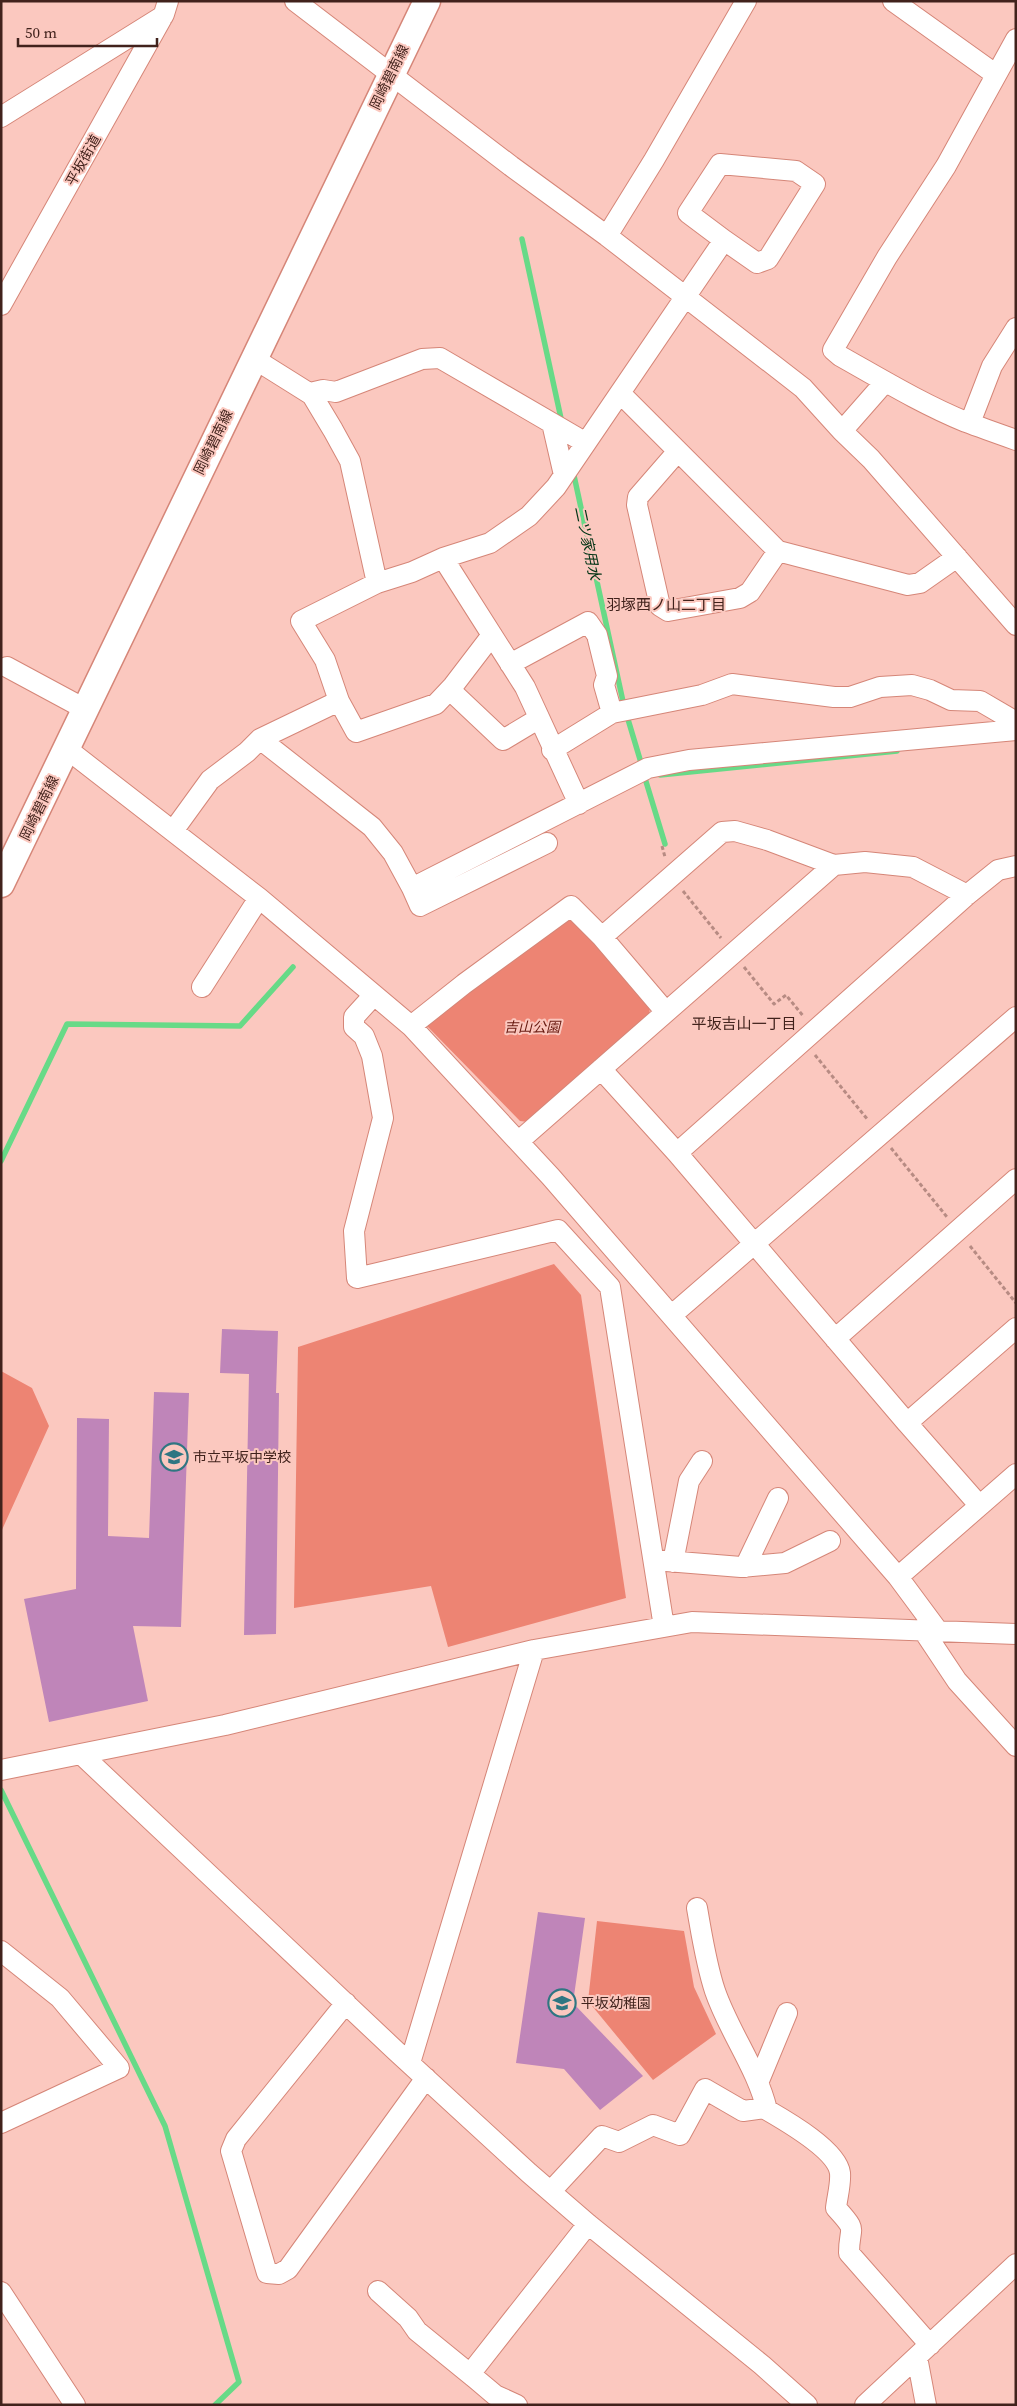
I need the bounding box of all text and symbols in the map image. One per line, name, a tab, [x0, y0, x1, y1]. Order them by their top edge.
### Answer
scale bar	[18, 15, 156, 47]
text: 50 m	[25, 22, 57, 43]
street label: 岡崎碧南線	[365, 41, 413, 113]
street label: 平坂街道	[61, 131, 105, 189]
street label: 岡崎碧南線	[189, 406, 237, 478]
water label: 二ツ家用水	[570, 504, 606, 584]
district label: 羽塚西ノ山二丁目	[606, 594, 726, 615]
street label: 岡崎碧南線	[15, 772, 63, 844]
district label: 平坂吉山一丁目	[691, 1013, 797, 1034]
park label: 吉山公園	[504, 1017, 562, 1037]
school or university icon: 市立平坂中学校	[159, 1442, 189, 1472]
place label: 市立平坂中学校	[193, 1447, 291, 1467]
school or university icon: 平坂幼稚園	[547, 1988, 577, 2018]
place label: 平坂幼稚園	[581, 1993, 651, 2013]

